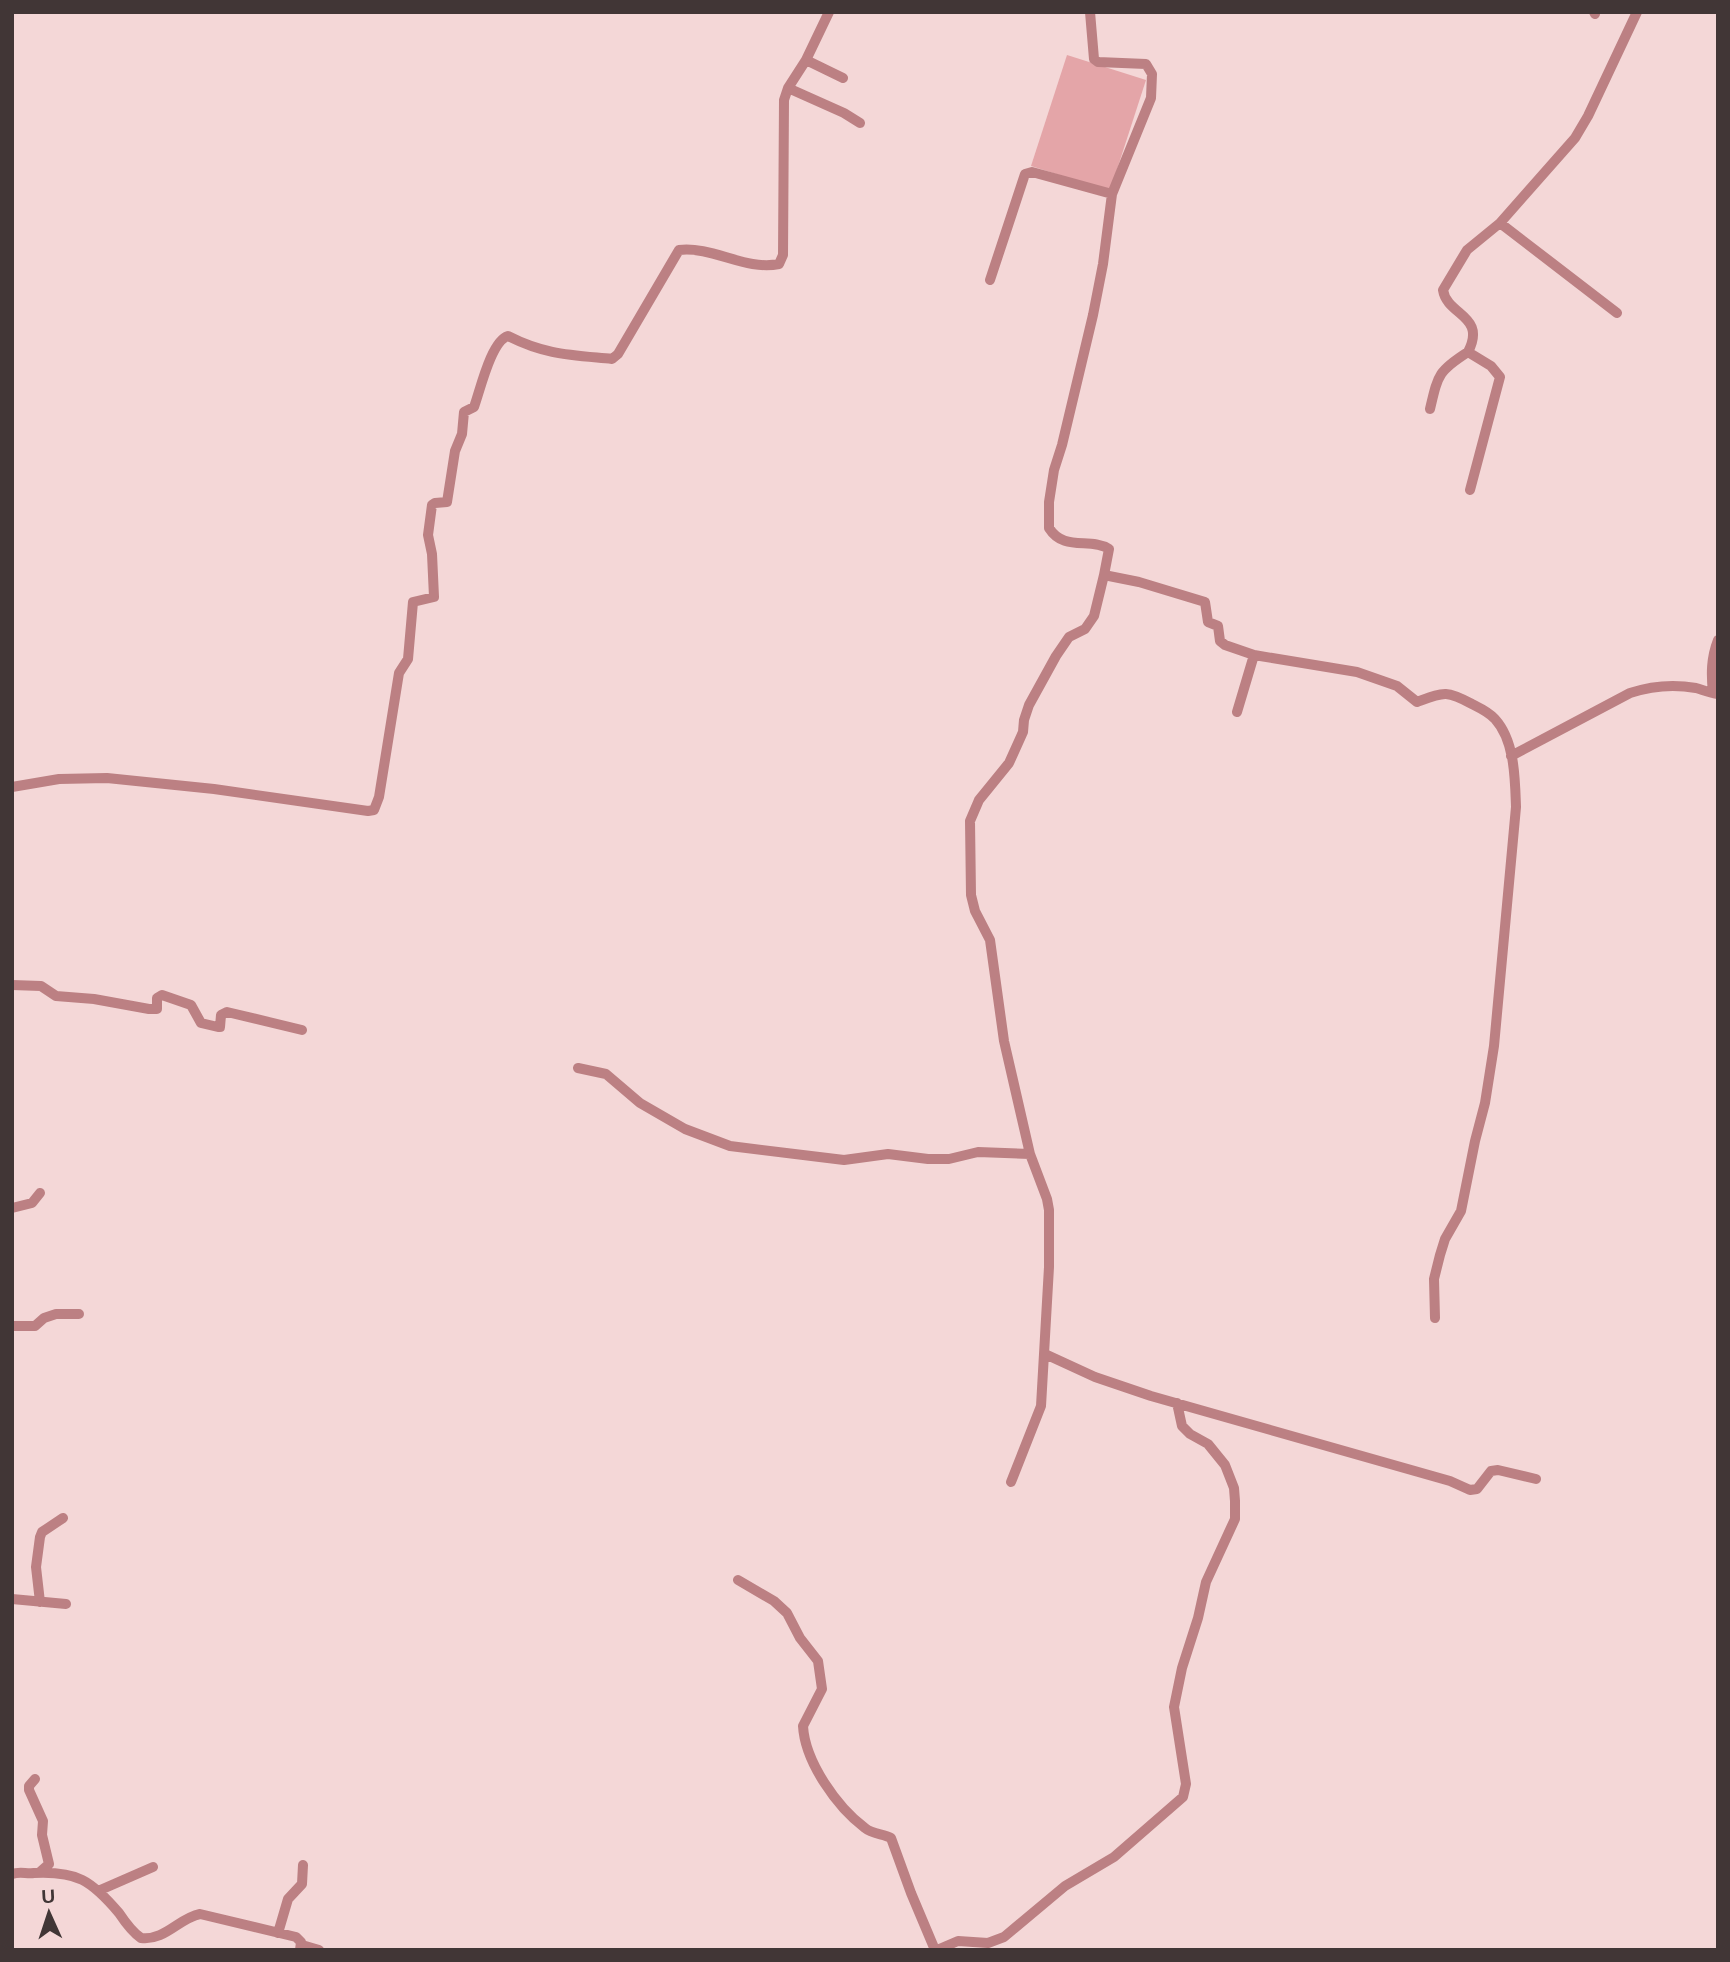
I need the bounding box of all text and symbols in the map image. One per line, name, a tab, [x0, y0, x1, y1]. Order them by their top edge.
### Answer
north arrow	[14, 1878, 84, 1948]
text: U	[41, 1886, 56, 1907]

